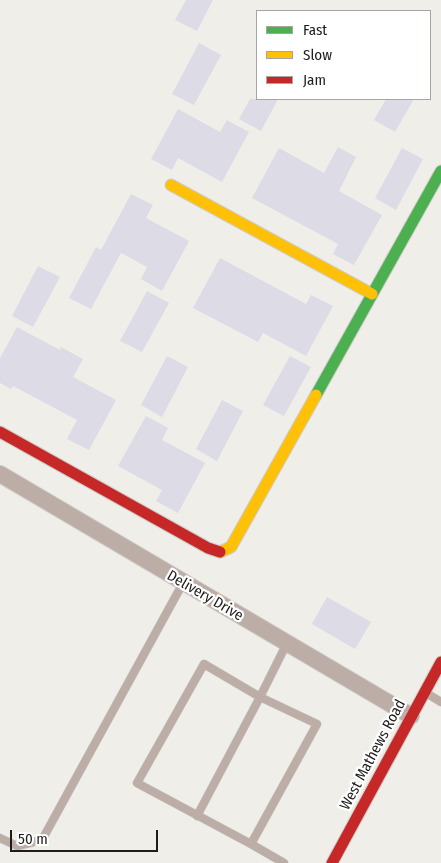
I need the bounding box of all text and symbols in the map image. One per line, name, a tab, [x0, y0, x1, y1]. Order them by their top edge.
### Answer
legend	[256, 10, 431, 100]
text: Fast	[303, 21, 327, 39]
text: Slow	[303, 46, 332, 64]
text: Jam	[303, 71, 326, 89]
street label: Delivery Drive	[164, 567, 246, 625]
street label: West Mathews Road	[336, 697, 410, 813]
scale bar	[12, 820, 160, 852]
text: 50 m	[18, 830, 48, 848]

